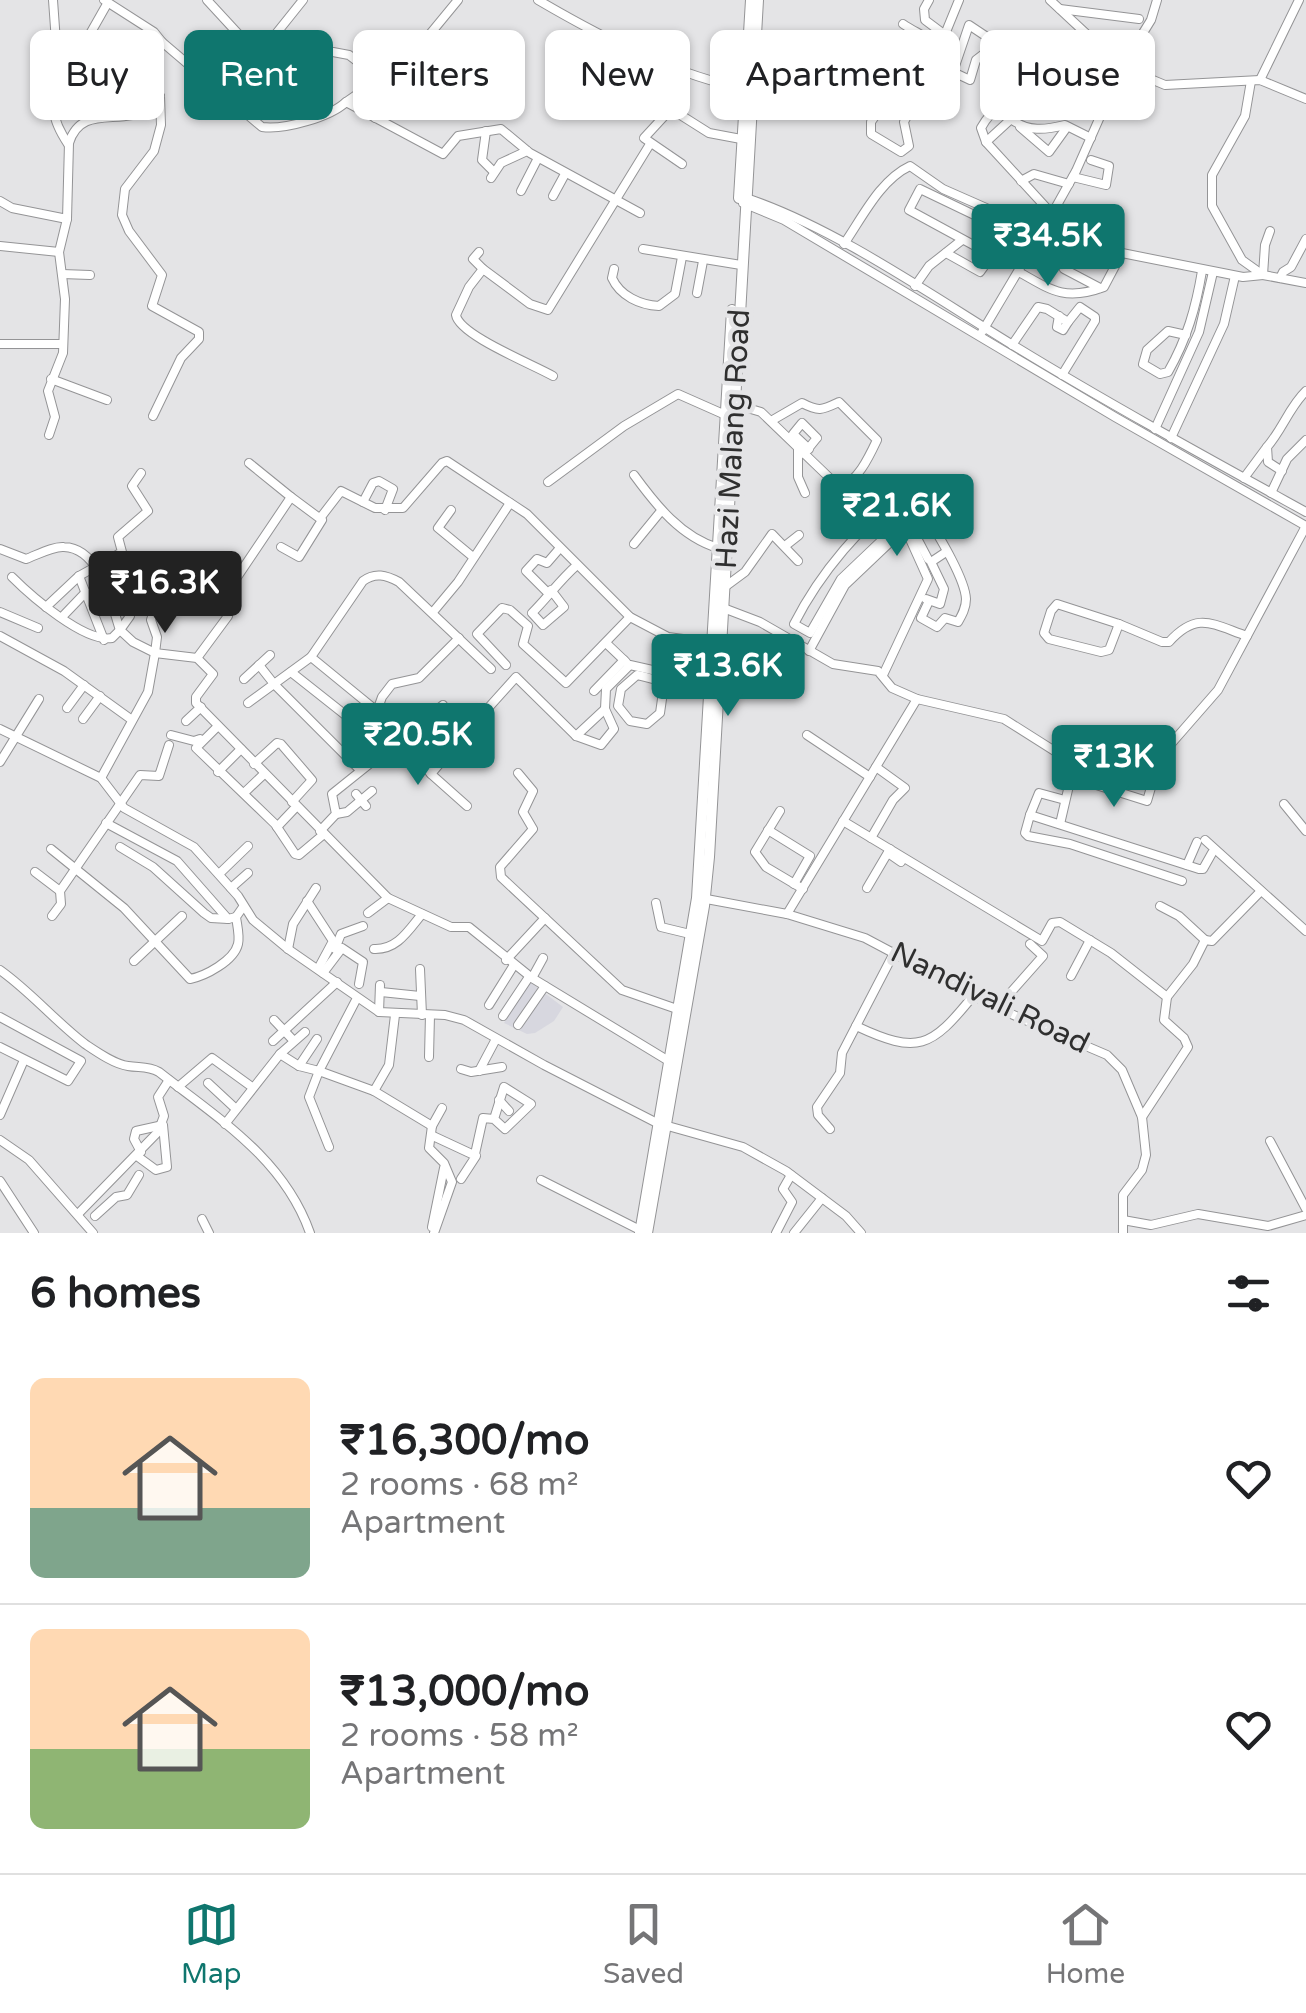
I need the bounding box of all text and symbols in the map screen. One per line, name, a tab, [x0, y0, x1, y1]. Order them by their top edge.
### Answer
chip: Buy	[30, 30, 164, 120]
chip: Rent	[184, 30, 333, 120]
chip: Filters	[353, 30, 525, 120]
chip: New	[545, 30, 690, 120]
chip: Apartment	[710, 30, 960, 120]
chip: House	[980, 30, 1155, 120]
pin: ₹34.5K	[967, 204, 1129, 289]
text: ₹34.5K	[994, 217, 1102, 255]
street label: Hazi Malang Road	[708, 308, 758, 570]
pin: ₹21.6K	[816, 474, 978, 559]
text: ₹21.6K	[843, 487, 951, 525]
pin: ₹16.3K	[84, 551, 246, 636]
text: ₹16.3K	[111, 564, 219, 602]
pin: ₹13.6K	[647, 634, 809, 719]
text: ₹13.6K	[674, 647, 782, 685]
pin: ₹20.5K	[337, 703, 499, 788]
text: ₹20.5K	[364, 716, 472, 754]
pin: ₹13K	[1055, 725, 1173, 810]
text: ₹13K	[1074, 738, 1154, 776]
street label: Nandivali Road	[885, 934, 1095, 1062]
icon: filters	[1221, 1266, 1276, 1321]
text: 6 homes	[30, 1268, 201, 1319]
text: ₹16,300/mo	[340, 1415, 589, 1466]
icon: home	[110, 1418, 230, 1538]
icon: heart	[1221, 1451, 1276, 1506]
text: 2 rooms · 68 m²	[340, 1466, 579, 1504]
text: Apartment	[340, 1504, 505, 1542]
text: ₹13,000/mo	[340, 1666, 589, 1717]
icon: home	[110, 1669, 230, 1789]
icon: heart	[1221, 1702, 1276, 1757]
text: 2 rooms · 58 m²	[340, 1717, 579, 1755]
text: Apartment	[340, 1755, 505, 1793]
tab: Map	[181, 1897, 241, 1991]
tab: Saved	[603, 1897, 684, 1991]
tab: Home	[1046, 1897, 1125, 1991]

